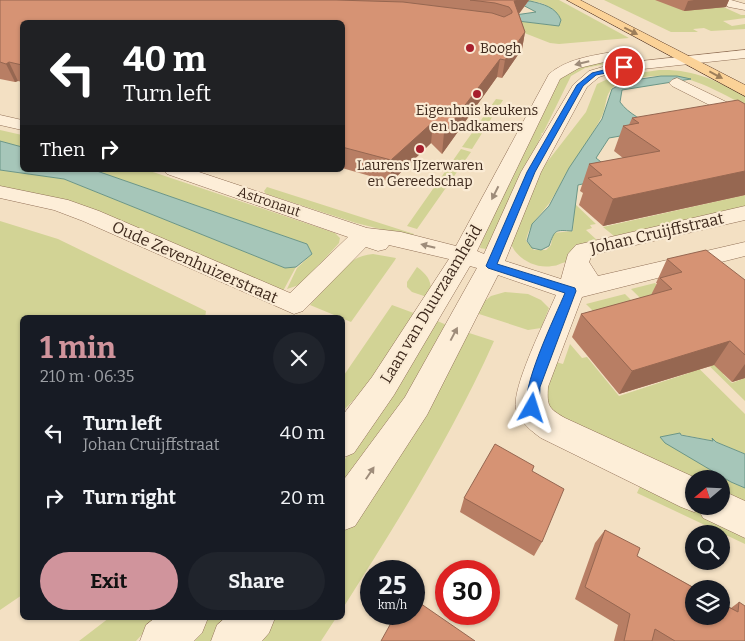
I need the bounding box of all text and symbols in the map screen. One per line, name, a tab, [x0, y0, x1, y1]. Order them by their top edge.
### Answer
one-way arrow	[624, 26, 638, 35]
text: 40 m	[123, 38, 206, 80]
icon: left	[40, 40, 105, 105]
place label: Boogh	[480, 40, 522, 57]
marker: Boogh	[464, 42, 476, 54]
pin	[603, 46, 645, 88]
icon: arrive	[610, 53, 638, 81]
one-way arrow	[574, 59, 589, 67]
one-way arrow	[708, 71, 723, 79]
text: Turn left	[123, 80, 211, 107]
marker: Eigenhuis keukens en badkamers	[471, 88, 483, 100]
place label: Eigenhuis keukens en badkamers	[416, 102, 538, 135]
icon: right	[95, 135, 123, 163]
text: Then	[40, 138, 85, 161]
marker: Laurens IJzerwaren en Gereedschap	[414, 143, 426, 155]
place label: Laurens IJzerwaren en Gereedschap	[357, 157, 483, 190]
street label: Astronaut	[235, 183, 303, 221]
one-way arrow	[490, 186, 498, 200]
street label: Johan Cruijffstraat	[587, 208, 726, 258]
street label: Oude Zevenhuizerstraat	[109, 217, 281, 307]
street label: Laan van Duurzaamheid	[376, 221, 486, 387]
one-way arrow	[421, 241, 436, 249]
one-way arrow	[450, 327, 458, 341]
text: 1 min	[40, 330, 116, 366]
button: close	[273, 332, 325, 384]
text: 210 m · 06:35	[40, 367, 134, 386]
position arrow	[505, 381, 557, 433]
text: Turn left	[83, 412, 162, 435]
icon: left	[40, 419, 68, 447]
text: 40 m	[280, 421, 325, 444]
text: Johan Cruijffstraat	[83, 435, 219, 454]
one-way arrow	[365, 466, 375, 480]
north arrow	[685, 470, 730, 515]
map controls	[685, 470, 730, 625]
icon: right	[40, 484, 68, 512]
text: Turn right	[83, 486, 176, 509]
text: 20 m	[281, 486, 325, 509]
button: search	[685, 525, 730, 570]
button: Exit	[40, 552, 178, 610]
button: Share	[188, 552, 325, 610]
speed limit sign: 30	[435, 560, 500, 625]
text: 25	[379, 571, 406, 601]
button: layers	[685, 580, 730, 625]
text: km/h	[378, 598, 407, 612]

